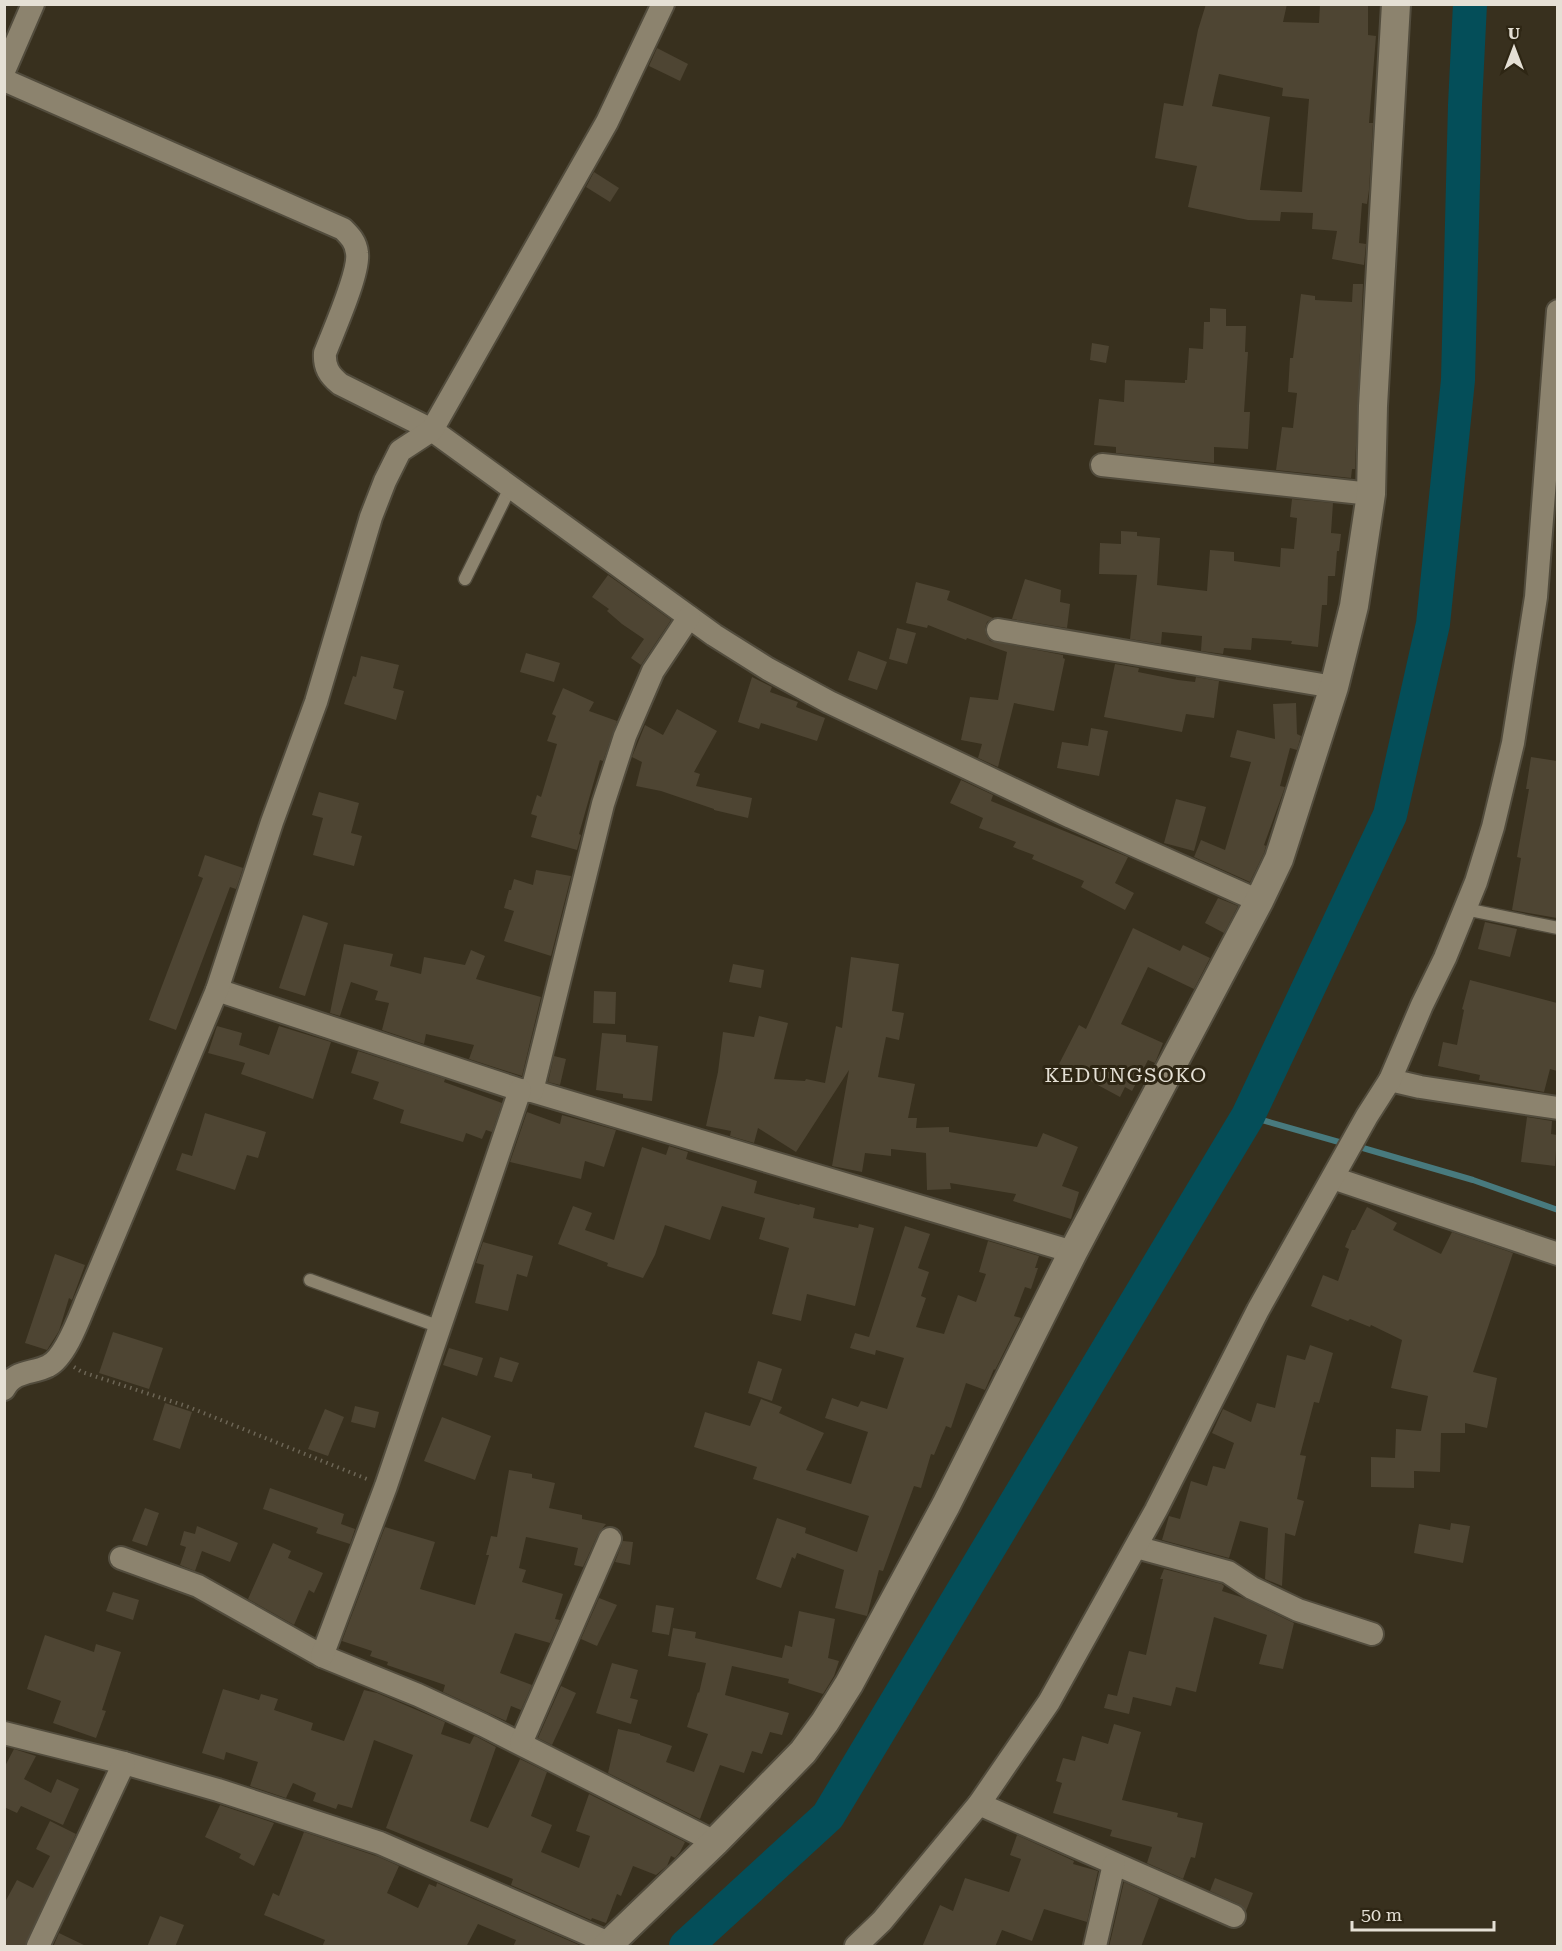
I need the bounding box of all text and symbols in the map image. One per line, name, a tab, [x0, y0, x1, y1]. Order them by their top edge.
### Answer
north arrow	[1484, 18, 1544, 78]
text: U	[1508, 24, 1520, 43]
district label: KEDUNGSOKO	[1044, 1063, 1208, 1087]
scale bar	[1352, 1894, 1494, 1932]
text: 50 m	[1361, 1904, 1402, 1925]

